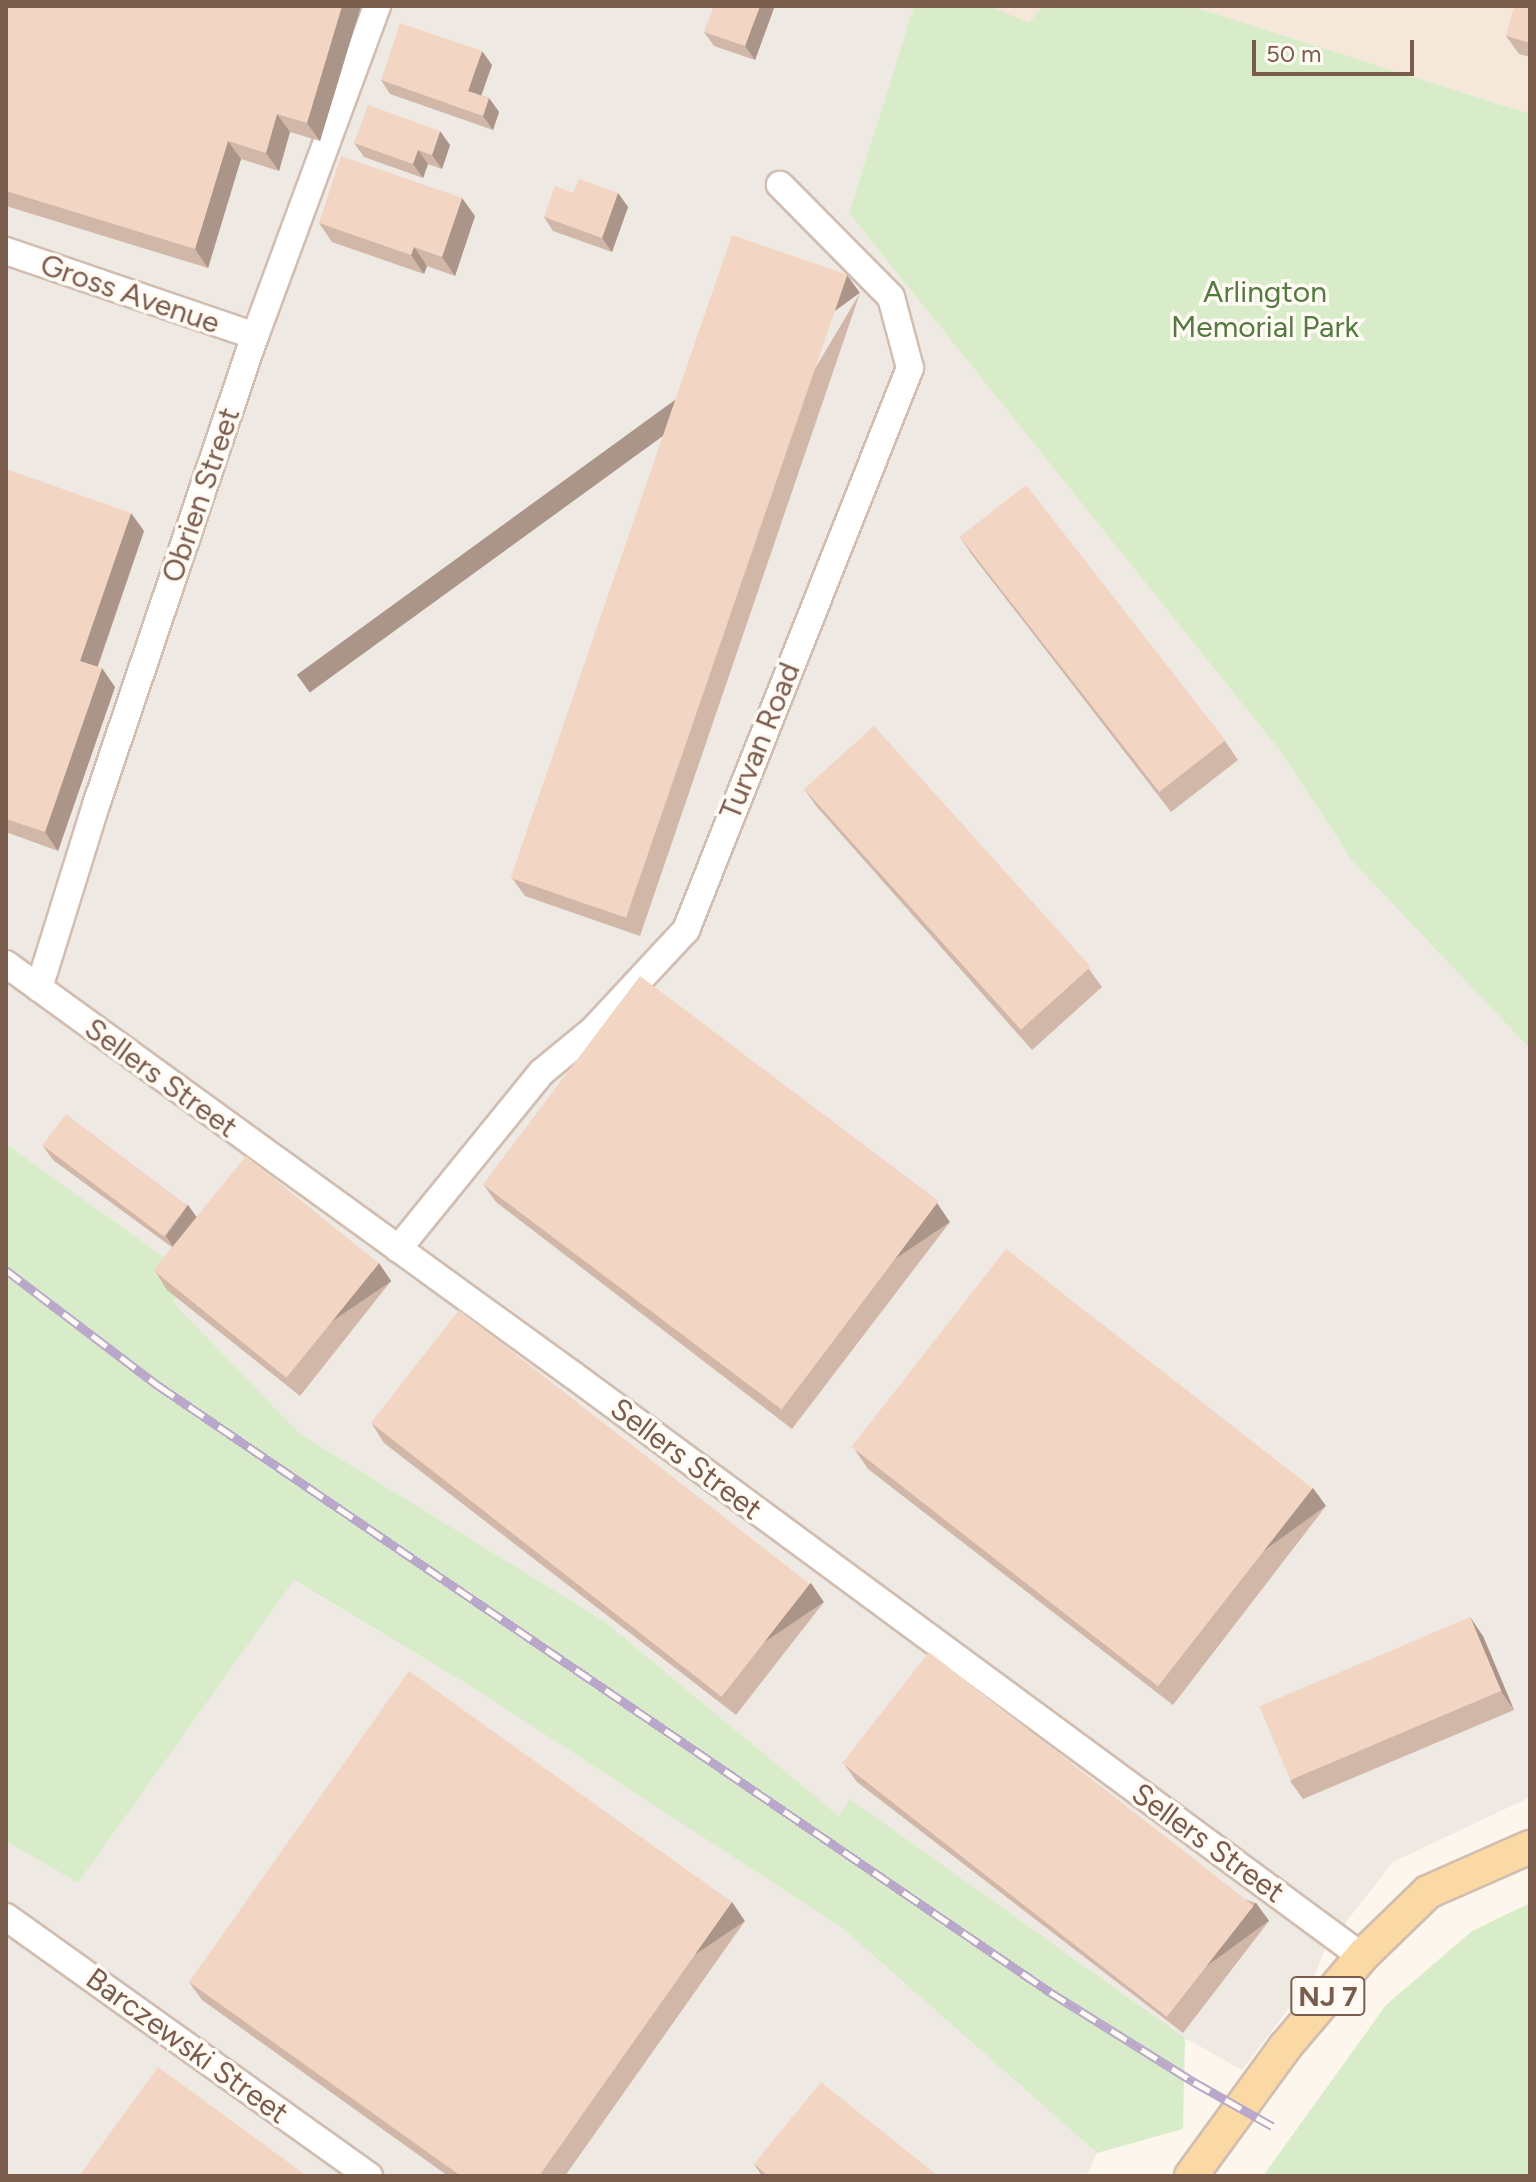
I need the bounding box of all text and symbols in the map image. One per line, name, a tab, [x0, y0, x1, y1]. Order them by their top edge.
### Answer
scale bar	[1256, 24, 1418, 74]
text: 50 m	[1266, 39, 1322, 68]
street label: Gross Avenue	[36, 247, 224, 341]
park label: Arlington Memorial Park	[1171, 274, 1359, 344]
street label: Obrien Street	[154, 403, 248, 587]
street label: Turvan Road	[712, 657, 808, 825]
street label: Sellers Street	[78, 1011, 244, 1145]
street label: Sellers Street	[603, 1390, 769, 1528]
street label: Sellers Street	[1125, 1776, 1291, 1910]
street label: Barczewski Street	[79, 1961, 295, 2131]
road number: NJ 7	[1290, 1972, 1366, 2020]

